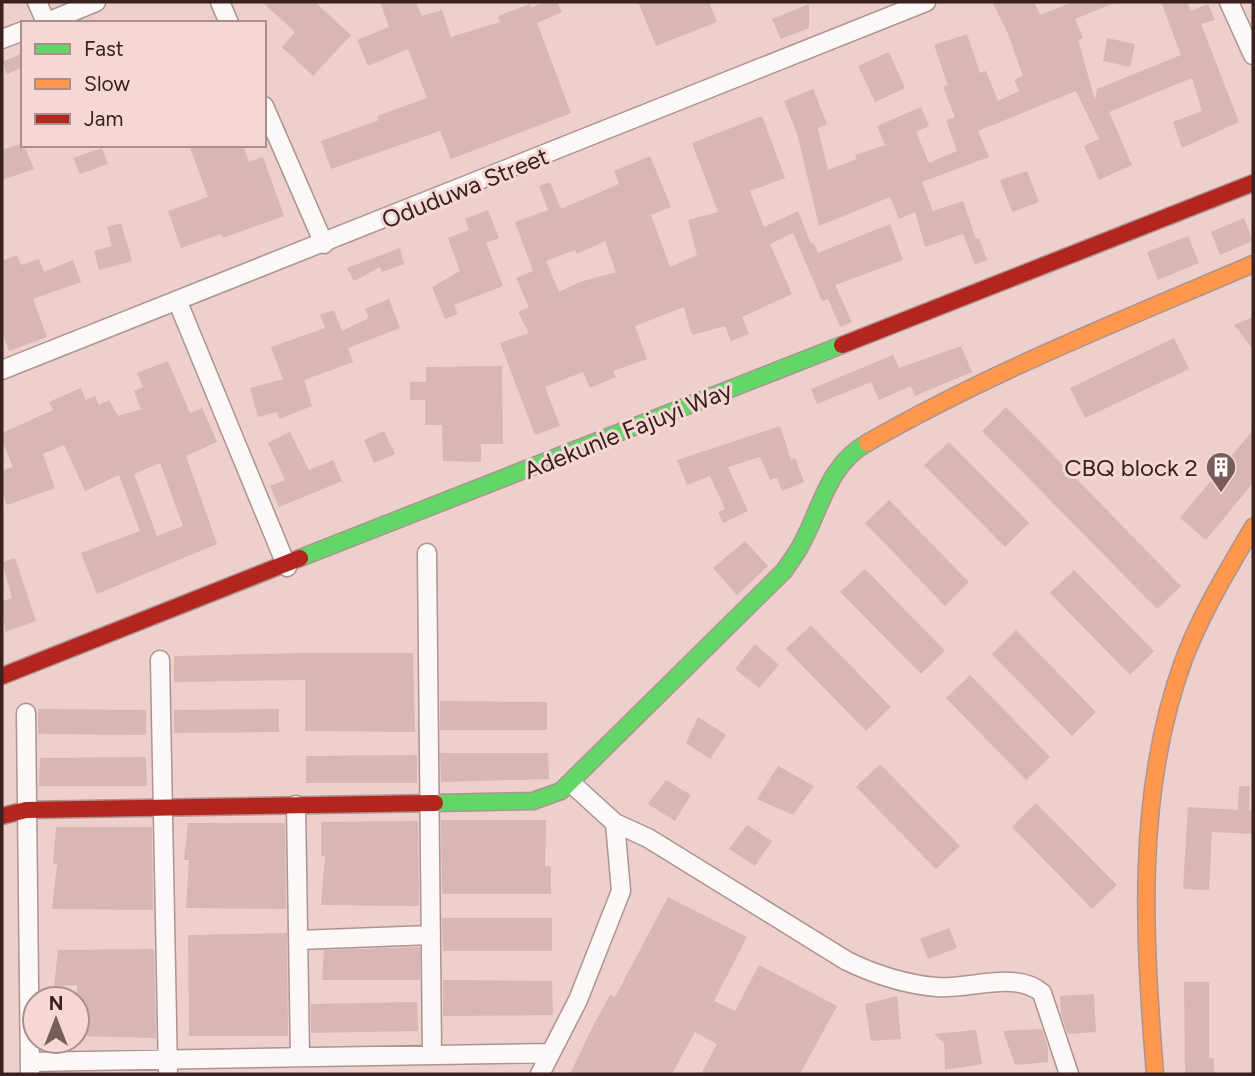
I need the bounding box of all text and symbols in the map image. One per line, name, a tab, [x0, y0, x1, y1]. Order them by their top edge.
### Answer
legend	[21, 21, 266, 147]
text: Fast	[84, 36, 124, 61]
text: Slow	[84, 71, 130, 96]
text: Jam	[84, 106, 123, 131]
street label: Oduduwa Street	[377, 141, 553, 235]
street label: Adekunle Fajuyi Way	[520, 375, 737, 485]
building icon: CBQ block 2	[1204, 450, 1238, 494]
place label: CBQ block 2	[1064, 453, 1198, 482]
north arrow	[21, 985, 91, 1055]
text: N	[49, 992, 63, 1015]

